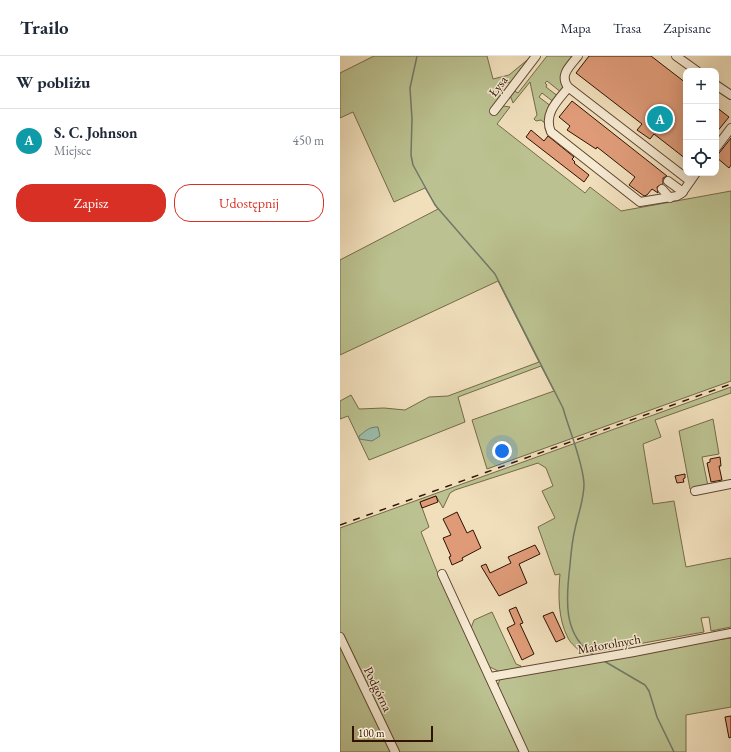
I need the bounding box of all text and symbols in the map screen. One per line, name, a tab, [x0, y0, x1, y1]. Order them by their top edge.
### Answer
text: Trailo	[20, 15, 69, 40]
text: Mapa	[560, 19, 591, 37]
text: Trasa	[613, 19, 641, 37]
text: Zapisane	[663, 19, 711, 37]
map controls	[683, 68, 719, 176]
button: +	[683, 68, 719, 104]
text: W pobliżu	[16, 71, 90, 93]
street label: Łysa	[485, 71, 512, 100]
pin: A	[647, 104, 673, 134]
button: −	[683, 104, 719, 140]
text: S. C. Johnson	[54, 123, 138, 142]
text: A	[24, 132, 34, 149]
text: 450 m	[293, 132, 324, 149]
button: locate	[683, 140, 719, 176]
text: Miejsce	[54, 142, 91, 159]
button: Zapisz	[16, 184, 166, 222]
button: Udostępnij	[174, 184, 324, 222]
your location	[492, 441, 512, 461]
street label: Małorolnych	[576, 630, 642, 658]
street label: Podgórna	[360, 664, 397, 715]
scale bar	[352, 724, 433, 743]
text: 100 m	[358, 726, 385, 740]

